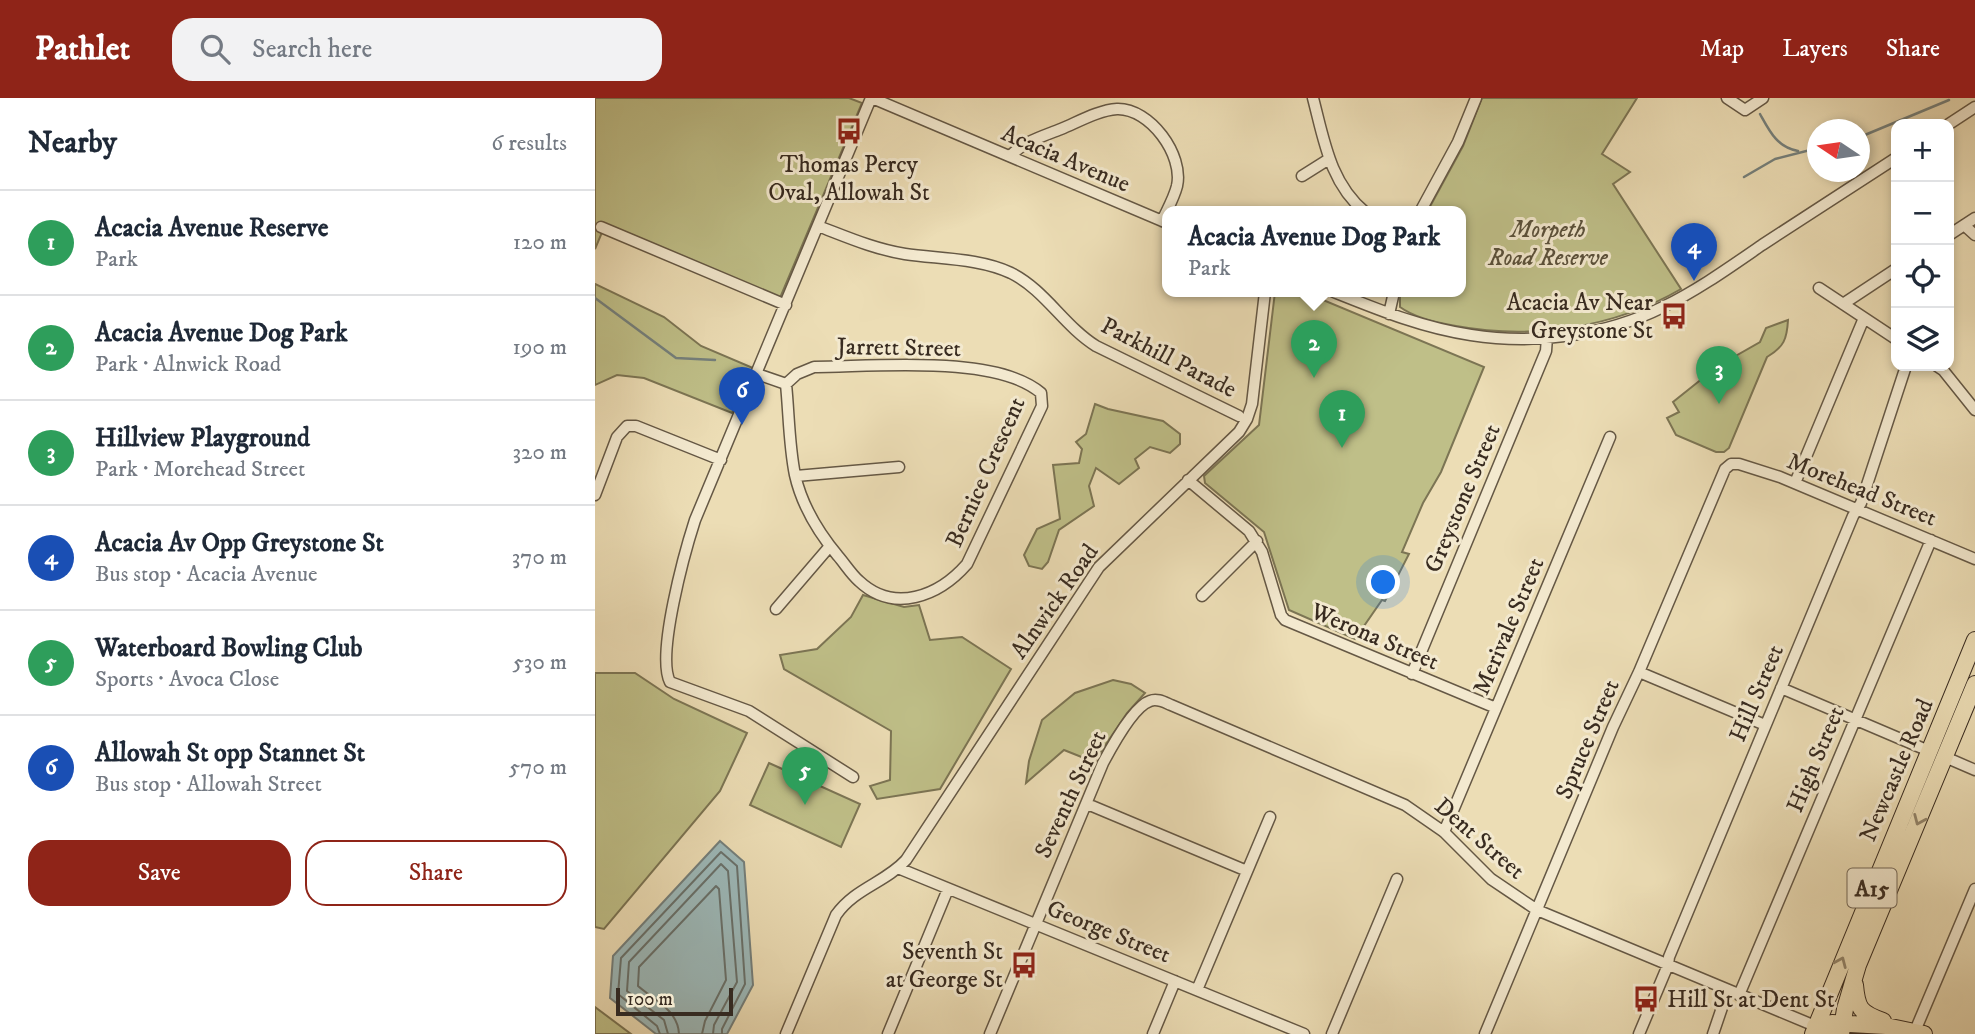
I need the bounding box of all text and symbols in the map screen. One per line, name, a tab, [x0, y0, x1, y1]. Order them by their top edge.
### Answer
search box	[172, 18, 662, 81]
text: Pathlet	[35, 29, 130, 70]
icon: search	[196, 30, 234, 68]
text: Search here	[252, 33, 372, 66]
text: Map	[1700, 34, 1744, 64]
text: Layers	[1782, 34, 1848, 64]
text: Share	[1886, 34, 1940, 64]
bus stop icon: Thomas Percy Oval, Allowah St	[834, 116, 864, 146]
street label: Acacia Avenue	[997, 118, 1135, 199]
north arrow	[1807, 119, 1870, 182]
map controls	[1891, 119, 1954, 371]
button: +	[1891, 119, 1954, 182]
text: Nearby	[28, 125, 117, 162]
text: 6 results	[491, 129, 567, 158]
place label: Thomas Percy Oval, Allowah St	[768, 150, 930, 208]
button: −	[1891, 182, 1954, 245]
popup	[1162, 206, 1466, 297]
text: Acacia Avenue Reserve	[95, 212, 328, 245]
park label: Morpeth Road Reserve	[1487, 215, 1609, 273]
text: Acacia Avenue Dog Park	[1188, 221, 1440, 254]
pin: 4	[1671, 223, 1717, 281]
text: 1	[47, 228, 55, 257]
text: 120 m	[513, 228, 567, 257]
text: Park	[95, 245, 138, 274]
button: locate	[1891, 245, 1954, 308]
text: Park	[1188, 254, 1231, 283]
place label: Acacia Av Near Greystone St	[1506, 288, 1653, 346]
bus stop icon: Acacia Av Near Greystone St	[1659, 301, 1689, 331]
button: layers	[1891, 308, 1954, 371]
street label: Parkhill Parade	[1096, 311, 1241, 405]
text: Acacia Avenue Dog Park	[95, 317, 348, 350]
pin: 2	[1291, 320, 1337, 378]
street label: Jarrett Street	[835, 332, 962, 364]
text: 2	[45, 333, 57, 362]
text: 190 m	[513, 333, 567, 362]
pin: 3	[1696, 346, 1742, 404]
text: Park · Alnwick Road	[95, 350, 281, 379]
pin: 6	[719, 367, 765, 425]
pin: 1	[1319, 390, 1365, 448]
street label: Bernice Crescent	[939, 392, 1033, 552]
street label: Greystone Street	[1418, 419, 1508, 577]
text: Hillview Playground	[95, 422, 310, 455]
text: 3	[47, 438, 55, 467]
text: 320 m	[513, 438, 567, 467]
street label: Morehead Street	[1782, 446, 1941, 534]
text: Park · Morehead Street	[95, 455, 305, 484]
text: Acacia Av Opp Greystone St	[95, 527, 384, 560]
street label: Alnwick Road	[1004, 538, 1105, 665]
text: 4	[44, 543, 58, 572]
text: 370 m	[512, 543, 567, 572]
street label: Merivale Street	[1467, 553, 1551, 700]
text: Bus stop · Acacia Avenue	[95, 560, 318, 589]
your location	[1366, 565, 1400, 599]
street label: Werona Street	[1305, 596, 1443, 677]
text: Waterboard Bowling Club	[95, 632, 362, 665]
street label: Hill Street	[1723, 640, 1791, 747]
text: 5	[45, 648, 57, 677]
text: 530 m	[512, 648, 567, 677]
text: Sports · Avoca Close	[95, 665, 279, 694]
street label: Spruce Street	[1549, 675, 1627, 804]
street label: Newcastle Road	[1853, 694, 1941, 846]
street label: High Street	[1780, 701, 1852, 817]
street label: Seventh Street	[1028, 725, 1114, 863]
text: Allowah St opp Stannet St	[95, 737, 365, 770]
pin: 5	[782, 747, 828, 805]
text: 6	[45, 753, 57, 782]
text: 570 m	[509, 753, 567, 782]
text: Bus stop · Allowah Street	[95, 770, 322, 799]
street label: Dent Street	[1428, 791, 1531, 886]
one-way arrow	[1913, 813, 1927, 825]
button: Save	[28, 840, 291, 906]
button: Share	[305, 840, 567, 906]
road number: A15	[1847, 868, 1897, 908]
street label: George Street	[1042, 894, 1175, 970]
place label: Seventh St at George St	[886, 937, 1003, 995]
bus stop icon: Seventh St at George St	[1009, 950, 1039, 980]
one-way arrow	[1832, 957, 1846, 969]
bus stop icon: Hill St at Dent St	[1631, 984, 1661, 1014]
scale bar	[616, 985, 733, 1017]
place label: Hill St at Dent St	[1667, 985, 1835, 1015]
text: 100 m	[627, 988, 673, 1011]

